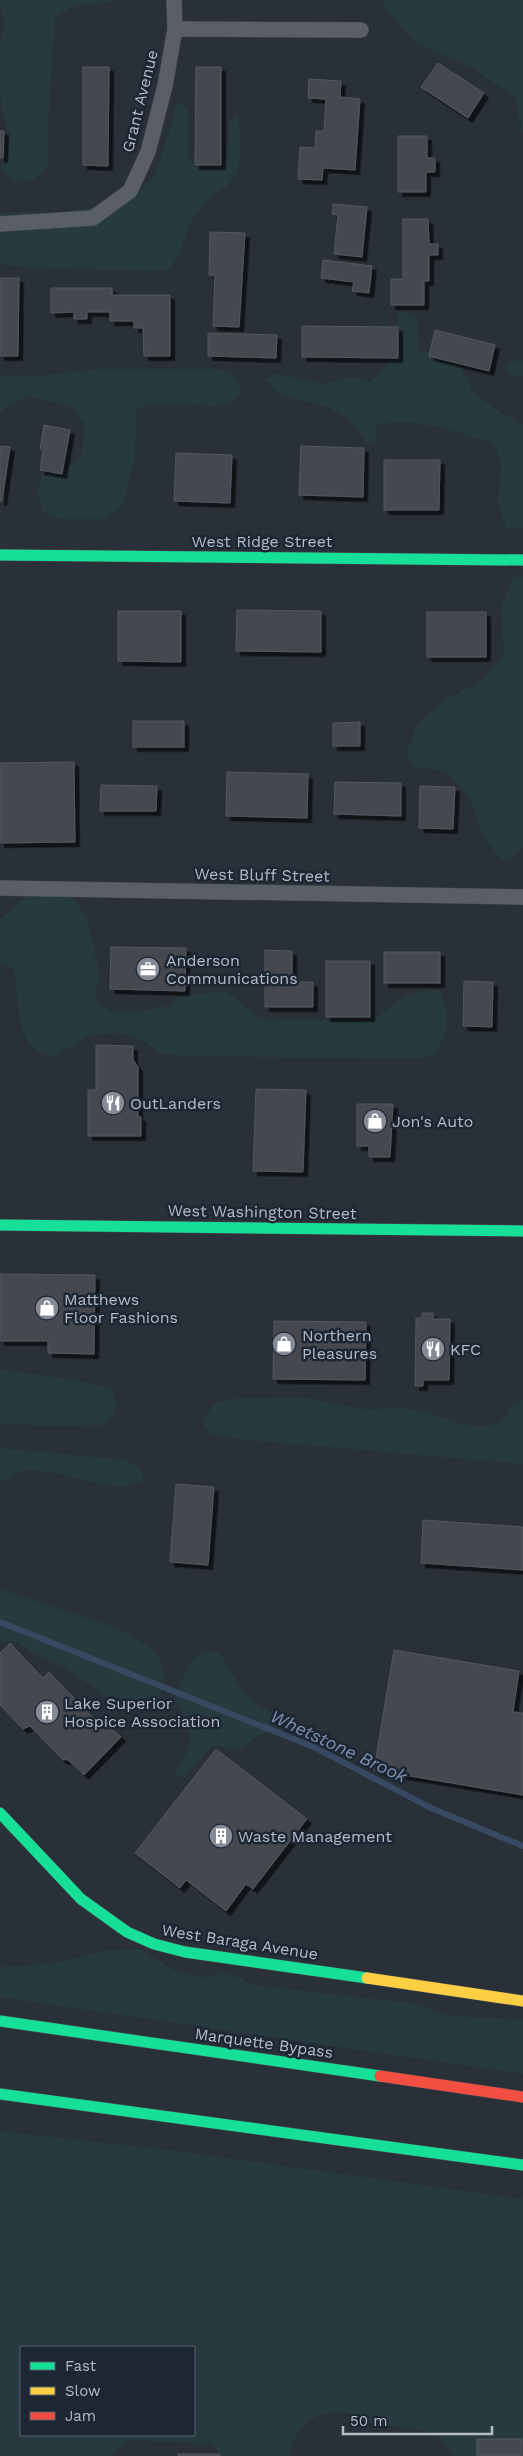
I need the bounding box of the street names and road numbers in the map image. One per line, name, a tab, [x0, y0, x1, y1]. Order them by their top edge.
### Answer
street label: Grant Avenue	[118, 48, 162, 154]
street label: West Ridge Street	[192, 532, 333, 551]
street label: West Bluff Street	[194, 864, 330, 886]
street label: West Washington Street	[167, 1201, 357, 1223]
street label: West Baraga Avenue	[160, 1920, 320, 1964]
street label: Marquette Bypass	[194, 2024, 334, 2062]

